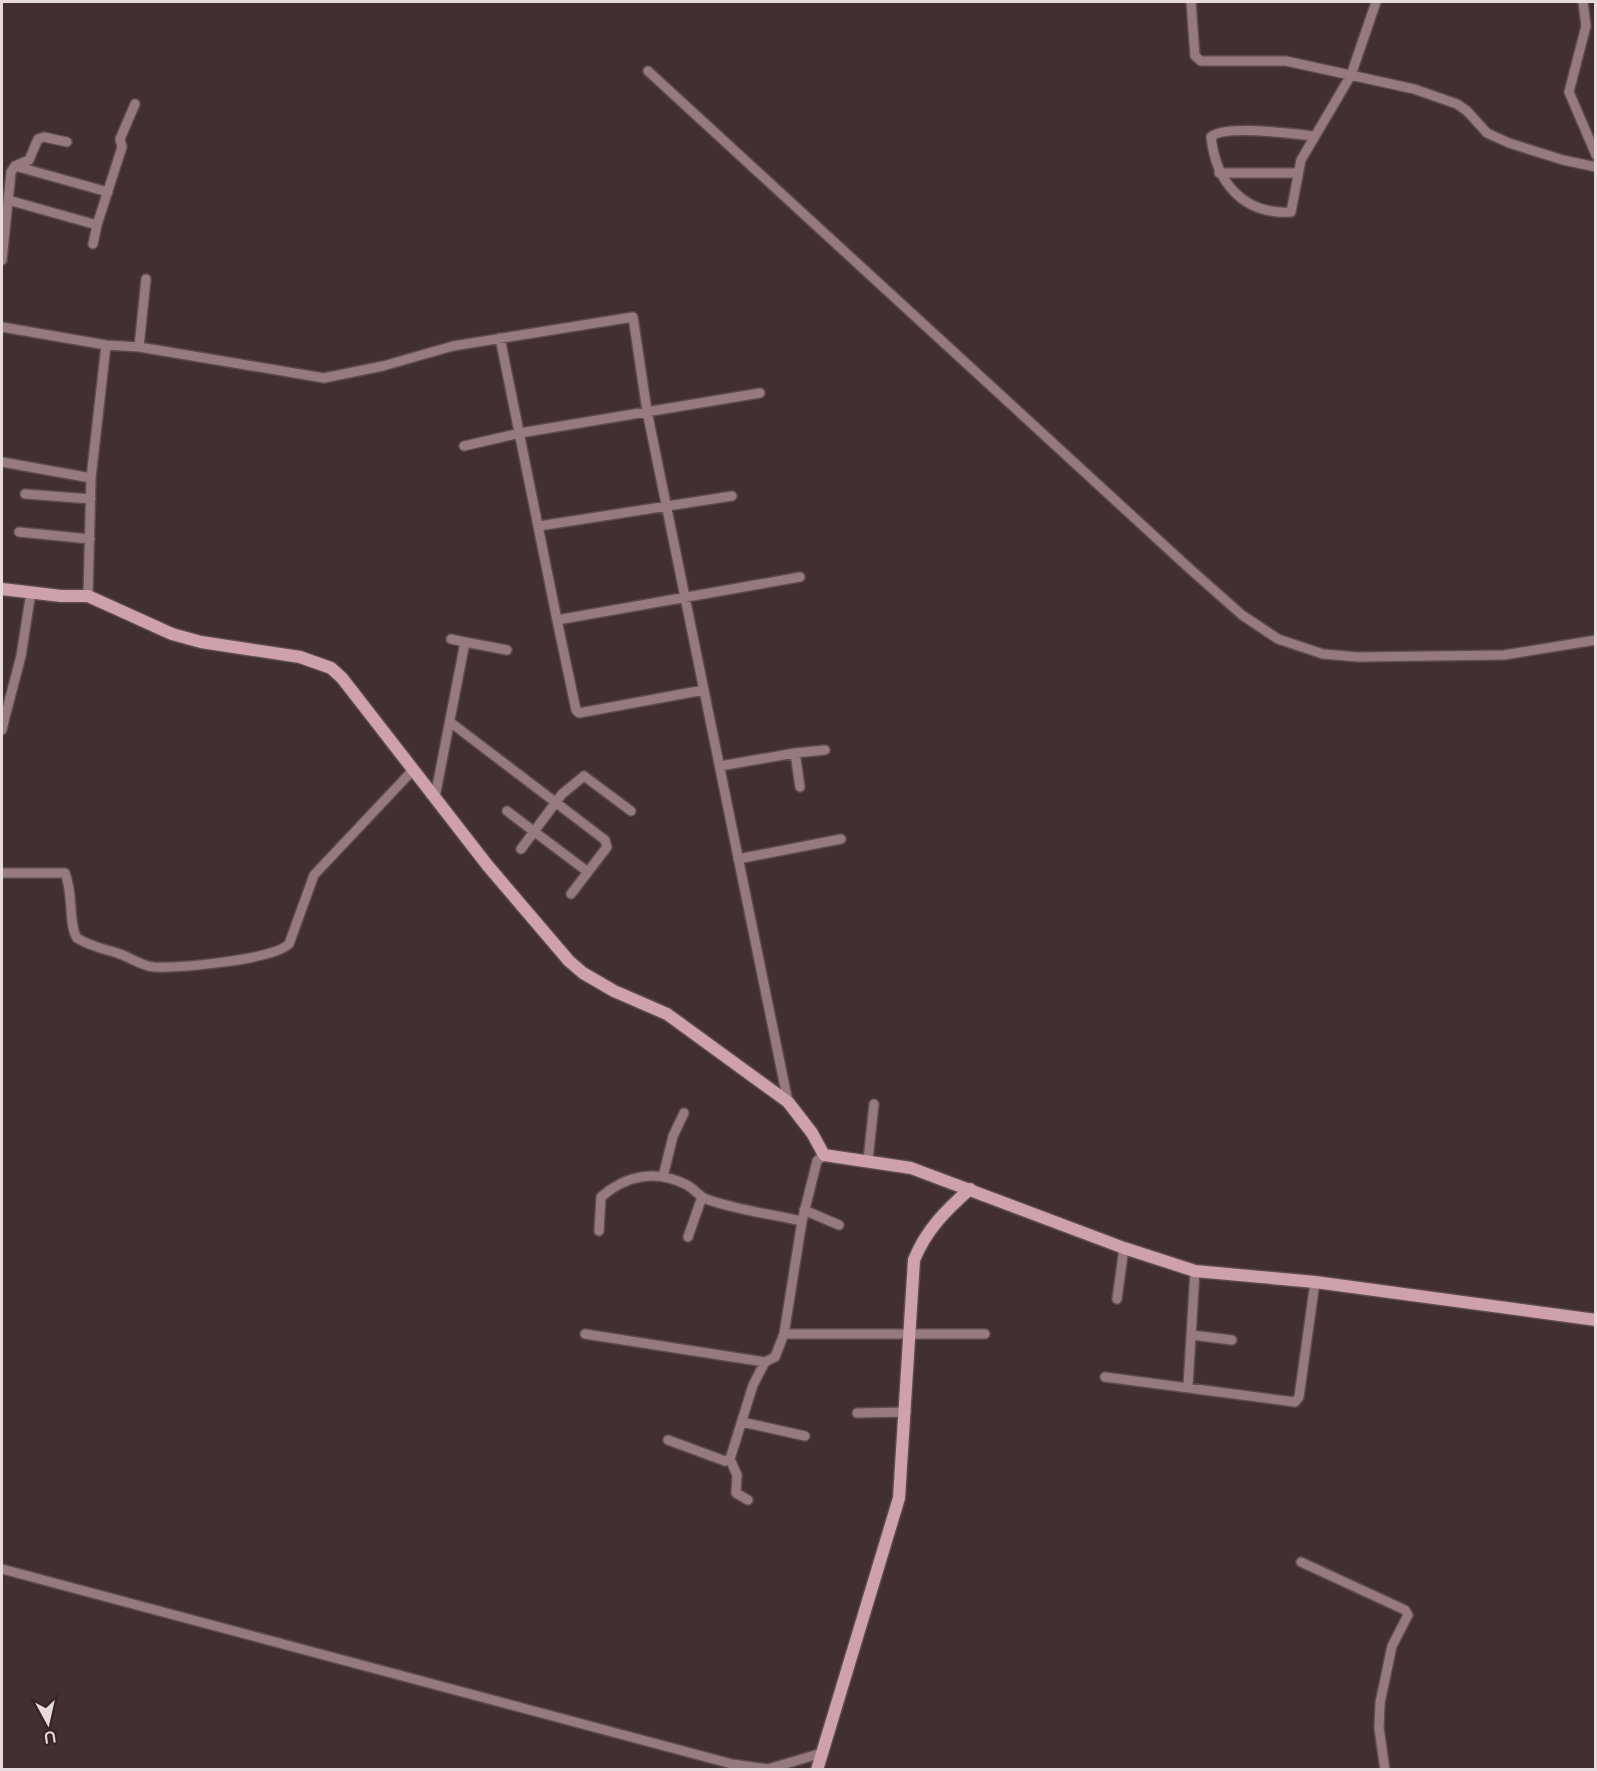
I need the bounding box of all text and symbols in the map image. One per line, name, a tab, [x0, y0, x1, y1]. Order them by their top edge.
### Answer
north arrow	[18, 1693, 78, 1753]
text: U	[43, 1726, 57, 1748]

